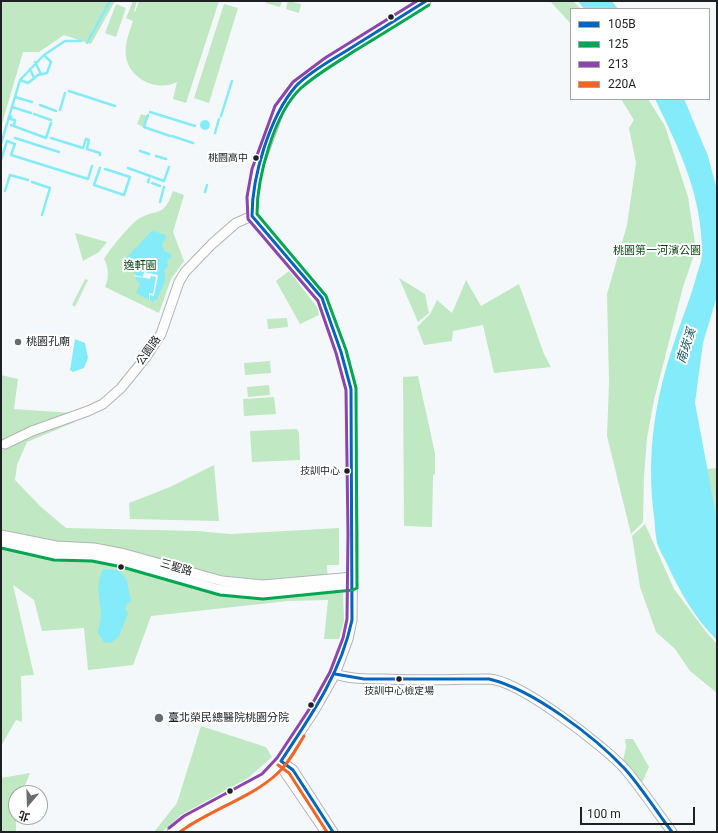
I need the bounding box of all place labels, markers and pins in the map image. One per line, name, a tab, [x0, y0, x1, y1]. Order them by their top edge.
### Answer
unlabelled marker	[386, 12, 396, 22]
place label: 桃園高中	[208, 152, 248, 164]
marker: 桃園高中	[251, 153, 261, 163]
place label: 桃園孔廟	[26, 335, 70, 349]
marker: 桃園孔廟	[13, 337, 23, 347]
place label: 技訓中心	[300, 465, 340, 477]
marker: 技訓中心	[342, 466, 352, 476]
unlabelled marker	[116, 562, 126, 572]
marker: 技訓中心檢定場	[394, 674, 404, 684]
place label: 技訓中心檢定場	[364, 685, 434, 697]
unlabelled marker	[306, 700, 316, 710]
place label: 臺北榮民總醫院桃園分院	[168, 711, 289, 725]
marker: 臺北榮民總醫院桃園分院	[153, 712, 165, 724]
unlabelled marker	[225, 786, 235, 796]

